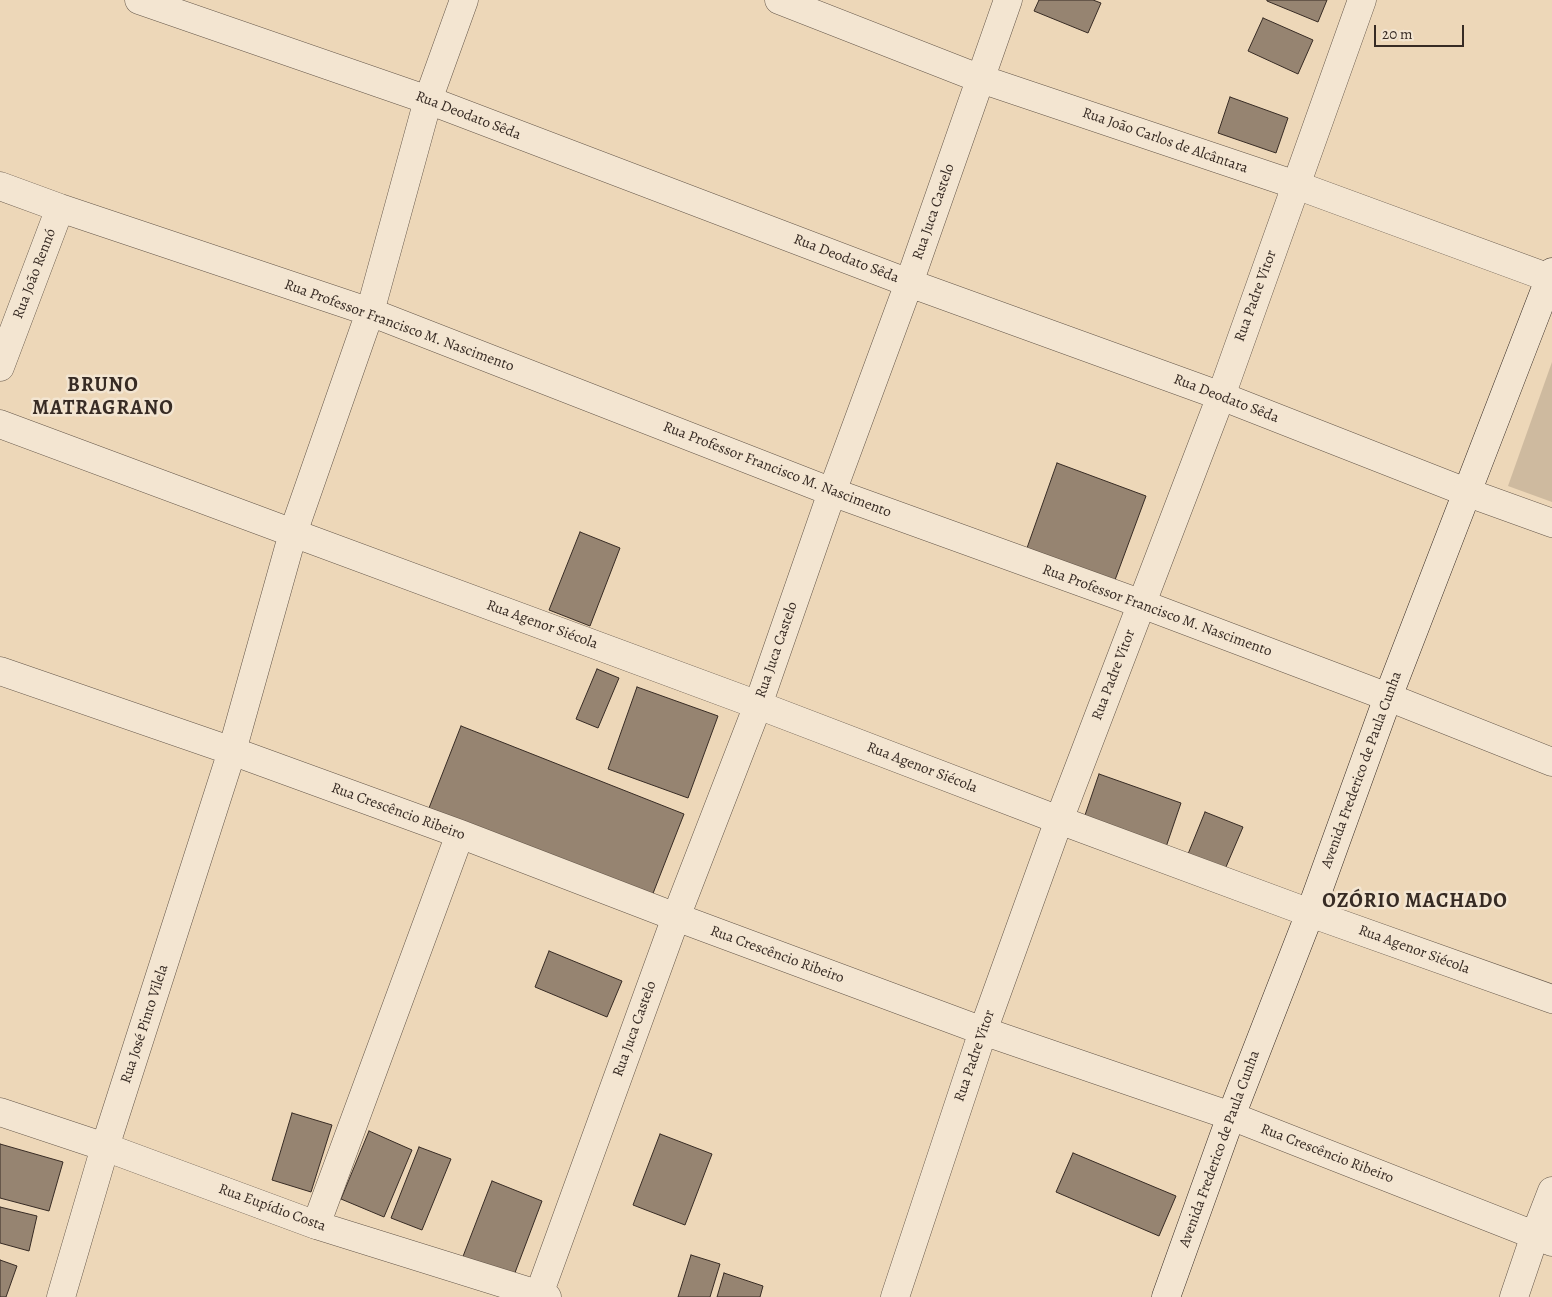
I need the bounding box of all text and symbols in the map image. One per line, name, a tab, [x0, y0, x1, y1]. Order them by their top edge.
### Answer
scale bar	[1377, 15, 1467, 47]
text: 20 m	[1382, 24, 1413, 44]
street label: Rua Deodato Sêda	[413, 88, 523, 144]
street label: Rua João Carlos de Alcântara	[1080, 104, 1250, 178]
street label: Rua Juca Castelo	[909, 161, 959, 263]
street label: Rua João Rennó	[10, 226, 60, 322]
street label: Rua Deodato Sêda	[791, 231, 901, 287]
street label: Rua Padre Vitor	[1231, 248, 1281, 344]
street label: Rua Professor Francisco M. Nascimento	[282, 276, 516, 376]
street label: Rua Deodato Sêda	[1171, 371, 1281, 427]
district label: BRUNO MATRAGRANO	[31, 374, 175, 421]
street label: Rua Professor Francisco M. Nascimento	[660, 418, 894, 522]
street label: Rua Professor Francisco M. Nascimento	[1040, 561, 1274, 661]
street label: Rua Agenor Siécola	[484, 597, 600, 653]
street label: Rua Juca Castelo	[752, 599, 802, 701]
street label: Rua Padre Vitor	[1088, 627, 1140, 723]
street label: Avenida Frederico de Paula Cunha	[1318, 669, 1406, 871]
street label: Rua Agenor Siécola	[864, 739, 980, 797]
street label: Rua Crescêncio Ribeiro	[329, 779, 467, 845]
district label: OZÓRIO MACHADO	[1320, 890, 1510, 914]
street label: Rua Crescêncio Ribeiro	[708, 922, 846, 988]
street label: Rua Agenor Siécola	[1356, 922, 1472, 978]
street label: Rua José Pinto Vilela	[117, 962, 173, 1086]
street label: Rua Juca Castelo	[609, 979, 661, 1079]
street label: Rua Padre Vitor	[951, 1008, 999, 1104]
street label: Avenida Frederico de Paula Cunha	[1176, 1048, 1264, 1250]
street label: Rua Crescêncio Ribeiro	[1258, 1120, 1396, 1188]
street label: Rua Eupídio Costa	[216, 1180, 328, 1236]

